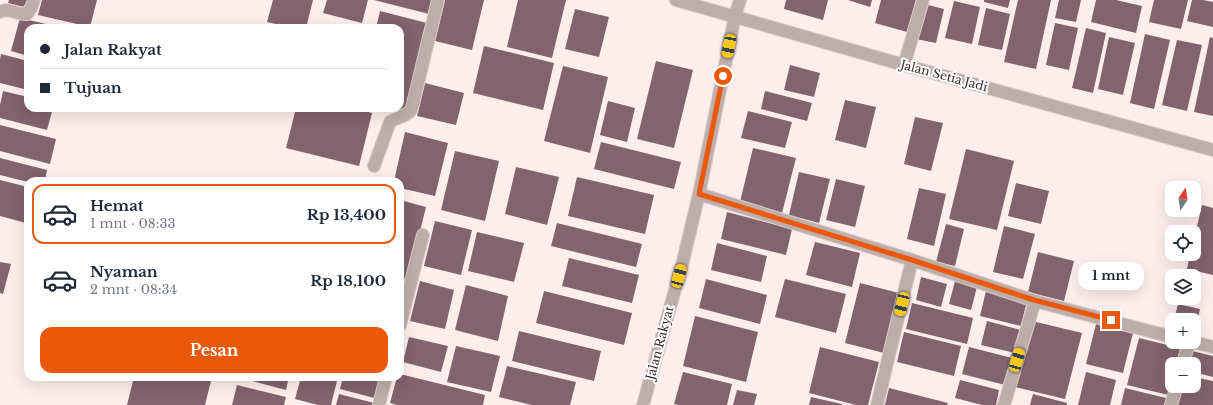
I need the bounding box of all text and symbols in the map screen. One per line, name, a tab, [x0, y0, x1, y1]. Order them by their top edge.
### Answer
car	[721, 33, 737, 59]
text: Jalan Rakyat	[64, 40, 162, 59]
street label: Jalan Setia Jadi	[897, 56, 989, 94]
route start	[714, 67, 732, 85]
text: Tujuan	[64, 78, 122, 97]
north arrow	[1165, 181, 1201, 217]
map controls	[1165, 181, 1201, 393]
icon: car	[42, 196, 78, 232]
text: Hemat	[90, 196, 144, 215]
text: Rp 13,400	[307, 205, 386, 224]
text: 1 mnt · 08:33	[90, 215, 175, 232]
button: locate	[1165, 225, 1201, 261]
icon: car	[42, 262, 78, 298]
text: Nyaman	[90, 262, 158, 281]
callout: 1 mnt	[1078, 262, 1144, 290]
car	[670, 263, 688, 289]
text: 1 mnt	[1092, 267, 1130, 284]
button: layers	[1165, 269, 1201, 305]
text: Rp 18,100	[310, 271, 386, 290]
text: 2 mnt · 08:34	[90, 281, 177, 298]
car	[893, 291, 911, 317]
street label: Jalan Rakyat	[642, 304, 677, 383]
route end	[1102, 311, 1120, 329]
button: +	[1165, 313, 1201, 349]
button: Pesan	[40, 327, 388, 373]
car	[1008, 347, 1026, 373]
button: −	[1165, 357, 1201, 393]

